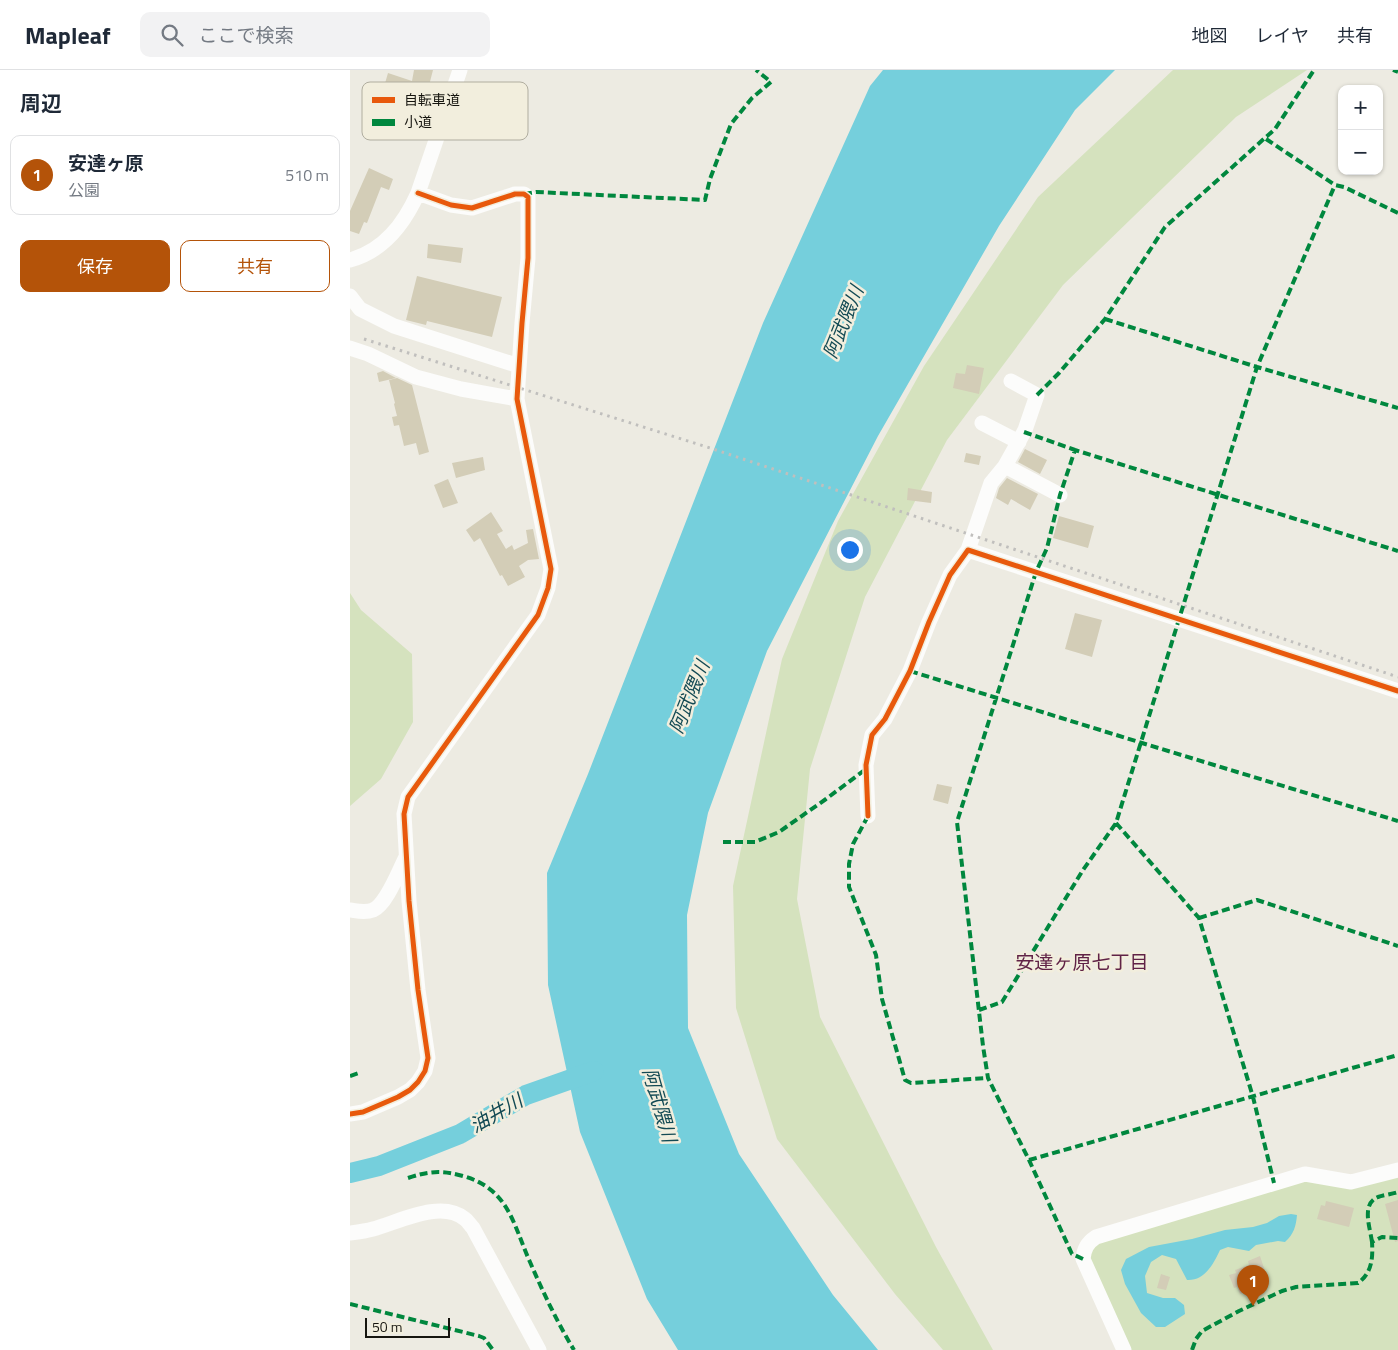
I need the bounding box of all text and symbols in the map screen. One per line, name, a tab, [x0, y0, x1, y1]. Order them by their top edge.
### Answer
search box	[140, 12, 490, 57]
text: Mapleaf	[25, 17, 110, 53]
text: ここで検索	[198, 20, 293, 49]
icon: search	[158, 21, 186, 49]
text: 地図	[1192, 22, 1228, 49]
text: レイヤ	[1256, 22, 1309, 49]
text: 共有	[1337, 22, 1373, 49]
legend	[362, 82, 528, 140]
map controls	[1338, 85, 1383, 175]
button: +	[1338, 85, 1383, 130]
text: 周辺	[20, 87, 62, 119]
text: 自転車道	[404, 89, 460, 110]
text: 小道	[404, 111, 432, 132]
button: −	[1338, 130, 1383, 175]
text: 安達ヶ原	[68, 148, 144, 177]
text: 1	[33, 163, 41, 187]
text: 510 m	[285, 163, 329, 187]
text: 公園	[68, 178, 100, 202]
button: 保存	[20, 240, 170, 292]
button: 共有	[180, 240, 330, 292]
water label: 阿武隈川	[815, 279, 871, 362]
your location	[837, 537, 863, 563]
water label: 阿武隈川	[661, 654, 717, 737]
district label: 安達ヶ原七丁目	[1015, 947, 1149, 976]
water label: 阿武隈川	[636, 1064, 685, 1147]
water label: 油井川	[464, 1085, 529, 1139]
pin: 1	[1237, 1265, 1269, 1306]
scale bar	[365, 1315, 450, 1338]
text: 50 m	[372, 1316, 402, 1337]

